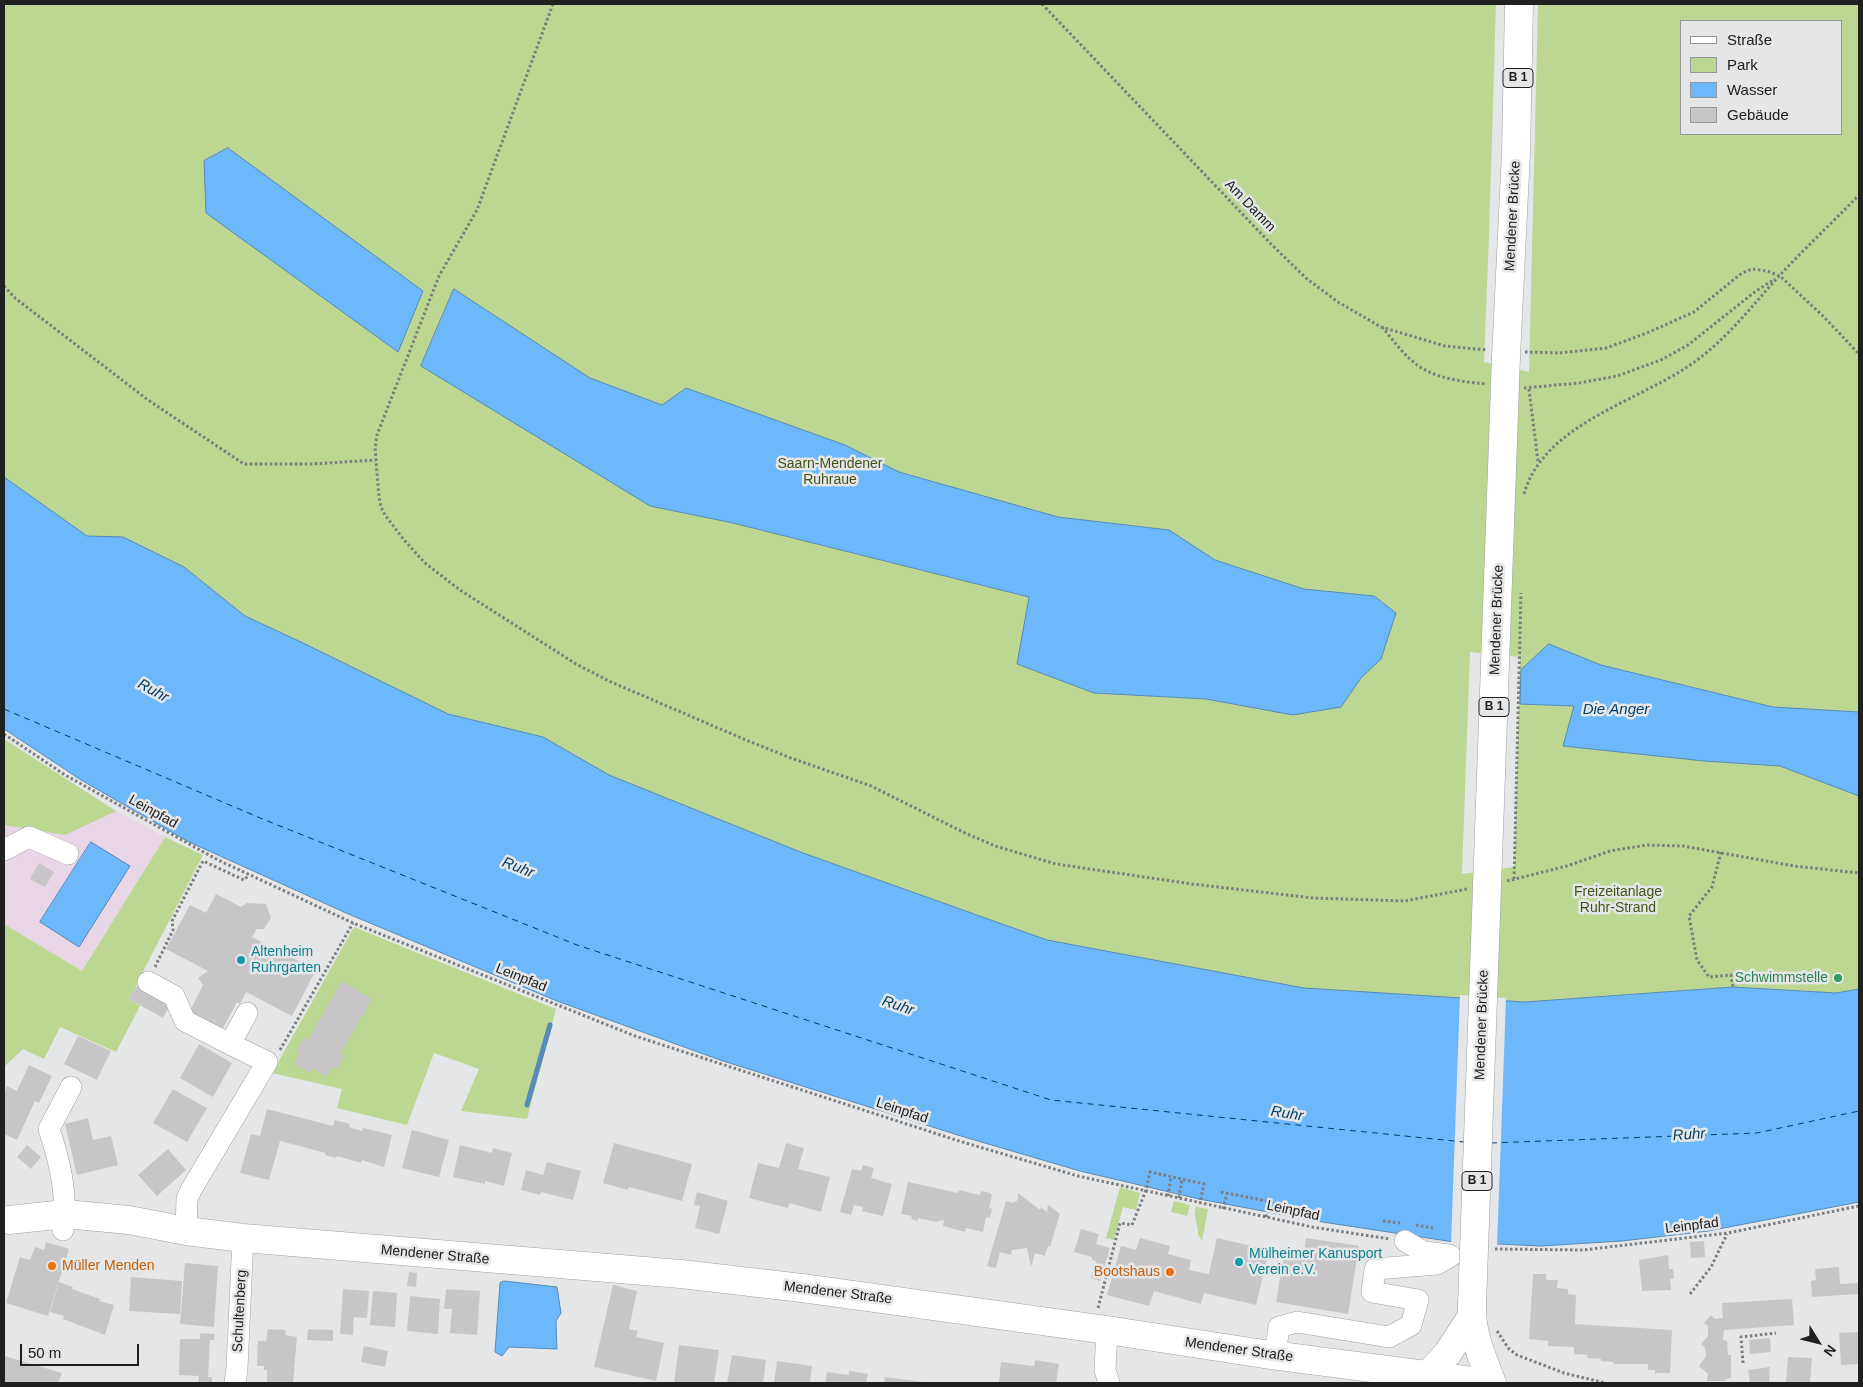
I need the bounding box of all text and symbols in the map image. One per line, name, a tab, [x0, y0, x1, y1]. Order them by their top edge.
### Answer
legend	[1680, 20, 1843, 135]
text: Straße	[1727, 31, 1772, 48]
text: Park	[1727, 56, 1758, 73]
road number: B 1	[1503, 68, 1533, 88]
text: Wasser	[1727, 81, 1777, 98]
text: Gebäude	[1727, 106, 1789, 123]
street label: Mendener Brücke	[1502, 160, 1524, 272]
street label: Am Damm	[1221, 176, 1279, 236]
park label: Saarn-Mendener Ruhraue	[777, 456, 883, 488]
street label: Mendener Brücke	[1487, 564, 1507, 676]
water label: Ruhr	[134, 675, 172, 707]
road number: B 1	[1479, 698, 1509, 716]
water label: Die Anger	[1583, 701, 1649, 719]
street label: Leinpfad	[125, 792, 181, 832]
water label: Ruhr	[500, 854, 536, 882]
park label: Freizeitanlage Ruhr-Strand	[1574, 884, 1662, 916]
place label: Altenheim Ruhrgarten	[251, 944, 321, 976]
marker: Altenheim Ruhrgarten	[235, 954, 247, 966]
street label: Leinpfad	[493, 960, 549, 996]
street label: Mendener Brücke	[1472, 969, 1492, 1081]
place label: Schwimmstelle	[1735, 970, 1828, 986]
marker: Schwimmstelle	[1832, 972, 1844, 984]
water label: Ruhr	[880, 992, 916, 1020]
street label: Leinpfad	[874, 1095, 930, 1127]
water label: Ruhr	[1270, 1103, 1304, 1125]
water label: Ruhr	[1672, 1125, 1706, 1145]
road number: B 1	[1462, 1172, 1492, 1190]
street label: Leinpfad	[1265, 1197, 1321, 1225]
street label: Leinpfad	[1664, 1214, 1720, 1238]
street label: Mendener Straße	[380, 1242, 490, 1268]
place label: Mülheimer Kanusport Verein e.V.	[1249, 1246, 1382, 1278]
marker: Mülheimer Kanusport Verein e.V.	[1233, 1256, 1245, 1268]
place label: Müller Menden	[62, 1258, 155, 1274]
marker: Müller Menden	[46, 1260, 58, 1272]
place label: Bootshaus	[1094, 1264, 1160, 1280]
marker: Bootshaus	[1164, 1266, 1176, 1278]
street label: Schultenberg	[229, 1269, 251, 1353]
street label: Mendener Straße	[783, 1278, 893, 1308]
north arrow	[1793, 1317, 1843, 1367]
scale bar	[22, 1334, 141, 1366]
street label: Mendener Straße	[1184, 1334, 1294, 1366]
text: N	[1821, 1342, 1840, 1360]
text: 50 m	[28, 1344, 61, 1361]

